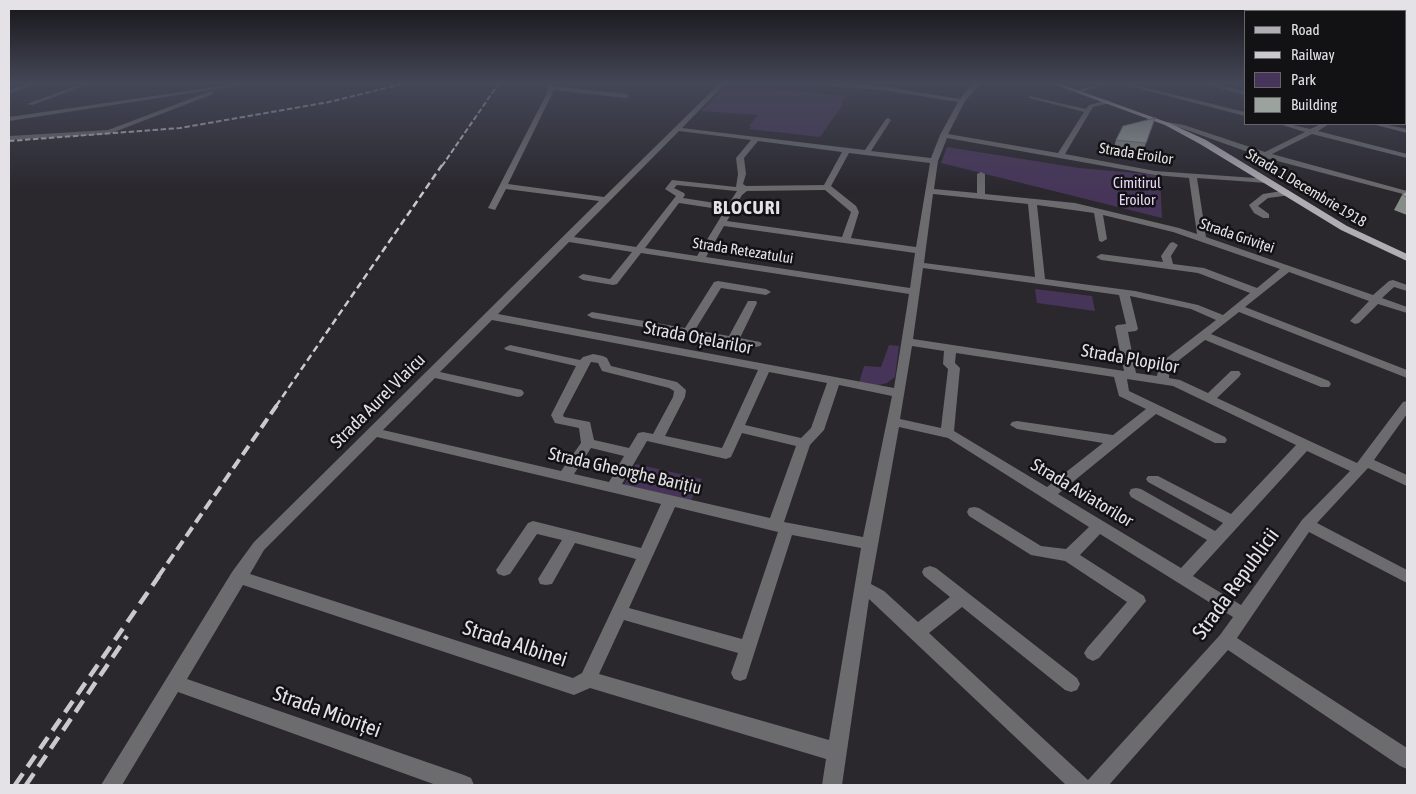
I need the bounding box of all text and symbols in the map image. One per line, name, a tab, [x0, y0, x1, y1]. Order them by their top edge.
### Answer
legend	[1244, 10, 1406, 125]
text: Road	[1291, 21, 1320, 38]
text: Railway	[1291, 46, 1335, 63]
text: Park	[1291, 71, 1316, 88]
text: Building	[1291, 96, 1337, 113]
street label: Strada Eroilor	[1098, 139, 1174, 169]
street label: Strada 1 Decembrie 1918	[1243, 145, 1369, 231]
park label: Cimitirul Eroilor	[1113, 174, 1161, 209]
district label: BLOCURI	[712, 197, 782, 219]
street label: Strada Griviței	[1197, 215, 1277, 257]
street label: Strada Retezatului	[691, 234, 795, 268]
street label: Strada Oțelarilor	[642, 317, 754, 359]
street label: Strada Plopilor	[1080, 340, 1180, 378]
street label: Strada Aurel Vlaicu	[326, 349, 430, 453]
street label: Strada Gheorghe Barițiu	[546, 443, 704, 499]
street label: Strada Aviatorilor	[1027, 454, 1137, 532]
street label: Strada Republicii	[1187, 524, 1285, 644]
street label: Strada Albinei	[460, 615, 570, 673]
street label: Strada Mioriței	[270, 681, 384, 743]

